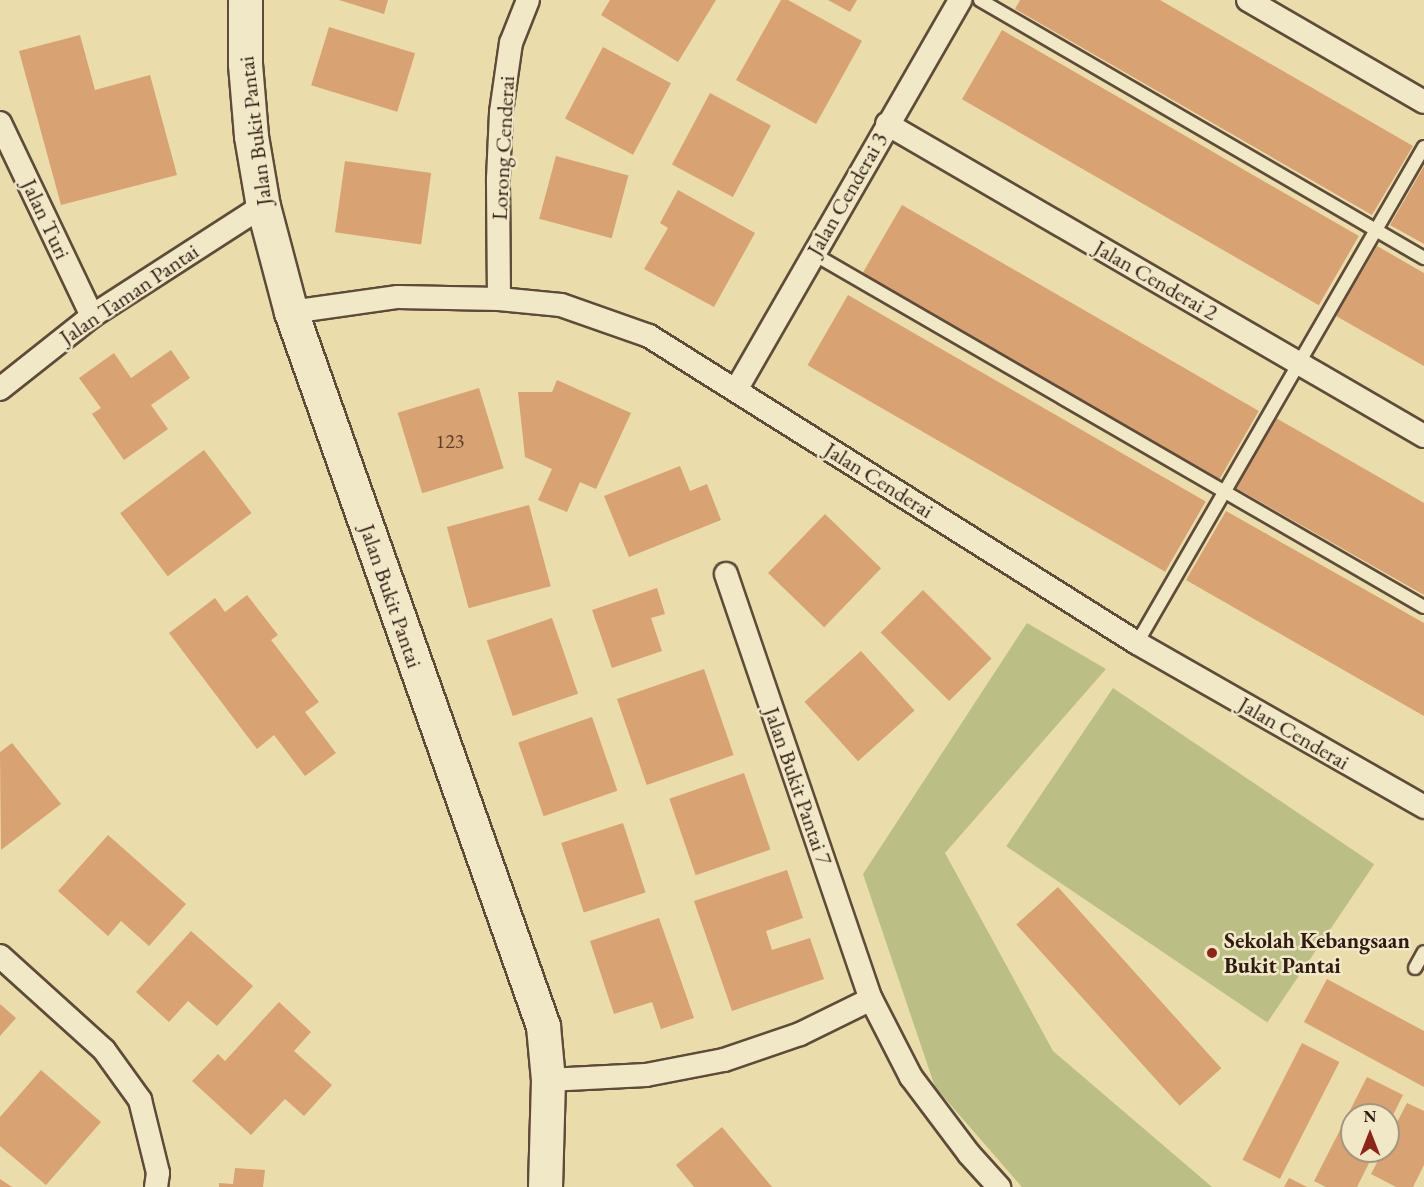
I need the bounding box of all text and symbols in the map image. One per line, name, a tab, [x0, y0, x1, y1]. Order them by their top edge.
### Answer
street label: Jalan Bukit Pantai	[233, 55, 277, 207]
street label: Lorong Cenderai	[486, 75, 520, 221]
street label: Jalan Cenderai 3	[801, 127, 893, 261]
street label: Jalan Turi	[16, 175, 76, 263]
street label: Jalan Cenderai 2	[1089, 234, 1223, 326]
street label: Jalan Taman Pantai	[54, 238, 204, 350]
house number: 123	[436, 429, 464, 453]
street label: Jalan Cenderai	[820, 436, 938, 524]
street label: Jalan Bukit Pantai	[354, 521, 428, 671]
street label: Jalan Cenderai	[1234, 691, 1354, 775]
street label: Jalan Bukit Pantai 7	[759, 704, 837, 868]
place label: Sekolah Kebangsaan Bukit Pantai	[1224, 927, 1410, 978]
marker: Sekolah Kebangsaan Bukit Pantai	[1205, 946, 1219, 960]
north arrow	[1340, 1103, 1400, 1163]
text: N	[1364, 1106, 1376, 1127]

